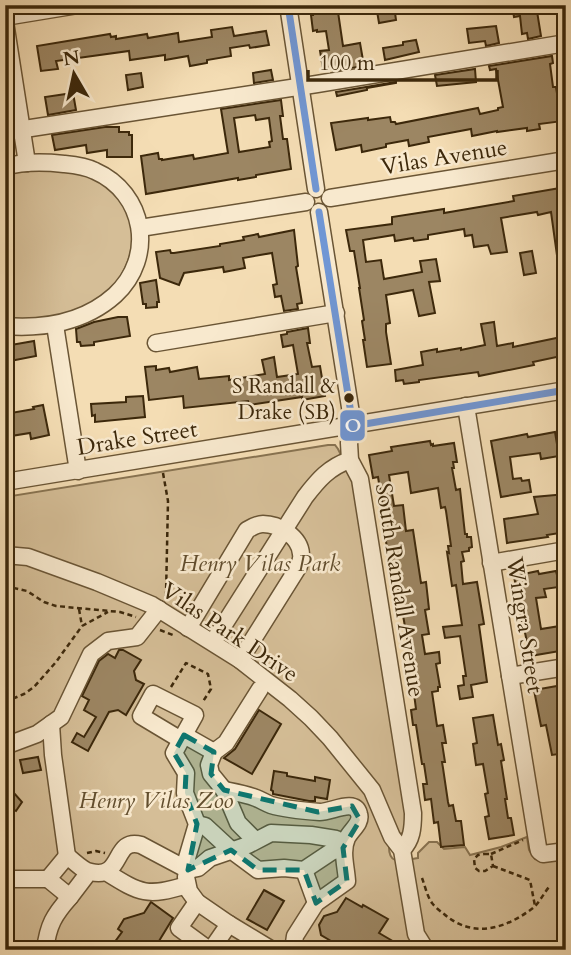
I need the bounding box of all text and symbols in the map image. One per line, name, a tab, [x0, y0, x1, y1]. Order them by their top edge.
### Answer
north arrow	[38, 38, 108, 108]
scale bar	[308, 38, 498, 82]
text: N	[61, 44, 82, 72]
text: 100 m	[319, 49, 375, 78]
street label: Vilas Avenue	[379, 132, 509, 182]
place label: S Randall & Drake (SB)	[232, 372, 336, 427]
marker: S Randall & Drake (SB)	[342, 391, 356, 405]
line badge: O	[339, 409, 366, 442]
street label: Drake Street	[75, 413, 199, 463]
text: O	[345, 413, 361, 439]
street label: South Randall Avenue	[368, 481, 432, 699]
park label: Henry Vilas Park	[180, 548, 341, 579]
street label: Wingra Street	[499, 554, 551, 695]
street label: Vilas Park Drive	[155, 575, 305, 689]
park label: Henry Vilas Zoo	[78, 785, 234, 816]

